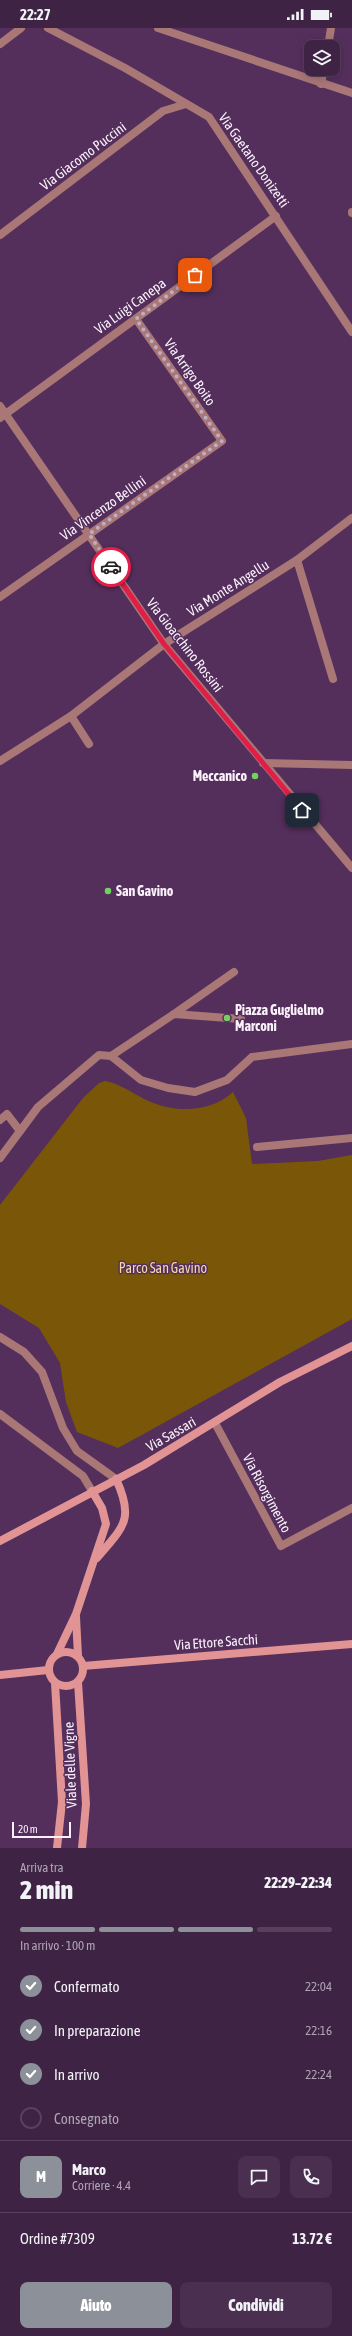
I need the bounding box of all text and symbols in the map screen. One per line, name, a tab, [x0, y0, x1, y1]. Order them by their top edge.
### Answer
text: 22:27	[20, 6, 51, 23]
map controls	[304, 40, 340, 76]
button: layers	[304, 40, 340, 76]
street label: Via Gaetano Donizetti	[215, 110, 293, 210]
street label: Via Giacomo Puccini	[37, 119, 129, 193]
pin	[178, 258, 212, 292]
icon: bag	[184, 264, 206, 286]
street label: Via Luigi Canepa	[91, 275, 169, 337]
street label: Via Arrigo Boito	[161, 335, 219, 409]
street label: Via Vincenzo Bellini	[57, 473, 149, 543]
courier	[91, 547, 131, 587]
icon: car	[100, 556, 122, 578]
street label: Via Monte Angellu	[184, 556, 272, 620]
street label: Via Gioacchino Rossini	[143, 595, 227, 695]
place label: Meccanico	[193, 768, 247, 784]
marker: Meccanico	[250, 771, 260, 781]
pin	[285, 793, 319, 827]
icon: home	[291, 799, 313, 821]
place label: San Gavino	[116, 883, 174, 899]
marker: San Gavino	[103, 886, 113, 896]
place label: Piazza Guglielmo Marconi	[235, 1002, 324, 1034]
marker: Piazza Guglielmo Marconi	[222, 1013, 232, 1023]
park label: Parco San Gavino	[119, 1260, 207, 1276]
street label: Via Sassari	[143, 1413, 199, 1455]
street label: Via Risorgimento	[240, 1451, 294, 1535]
street label: Via Ettore Sacchi	[173, 1631, 259, 1653]
street label: Viale delle Vigne	[61, 1722, 79, 1808]
scale bar	[12, 1820, 71, 1839]
text: 20 m	[18, 1823, 38, 1835]
text: Arriva tra	[20, 1860, 63, 1875]
text: 22:29–22:34	[264, 1874, 332, 1891]
text: 2 min	[20, 1875, 73, 1905]
text: In arrivo · 100 m	[20, 1938, 95, 1953]
icon: check	[20, 1975, 42, 1997]
text: Confermato	[54, 1978, 119, 1995]
text: 22:04	[305, 1979, 332, 1994]
icon: check	[20, 2019, 42, 2041]
text: In preparazione	[54, 2022, 141, 2039]
text: 22:16	[305, 2023, 332, 2038]
icon: check	[20, 2063, 42, 2085]
text: In arrivo	[54, 2066, 100, 2083]
text: 22:24	[305, 2067, 332, 2082]
text: Consegnato	[54, 2110, 119, 2127]
button: chat	[238, 2156, 280, 2198]
button: phone	[290, 2156, 332, 2198]
text: Marco	[72, 2161, 106, 2178]
text: M	[36, 2168, 46, 2185]
text: Corriere · 4.4	[72, 2178, 131, 2193]
text: Ordine #7309	[20, 2230, 95, 2247]
text: 13.72 €	[292, 2230, 332, 2247]
button: Aiuto	[20, 2282, 172, 2328]
button: Condividi	[180, 2282, 332, 2328]

